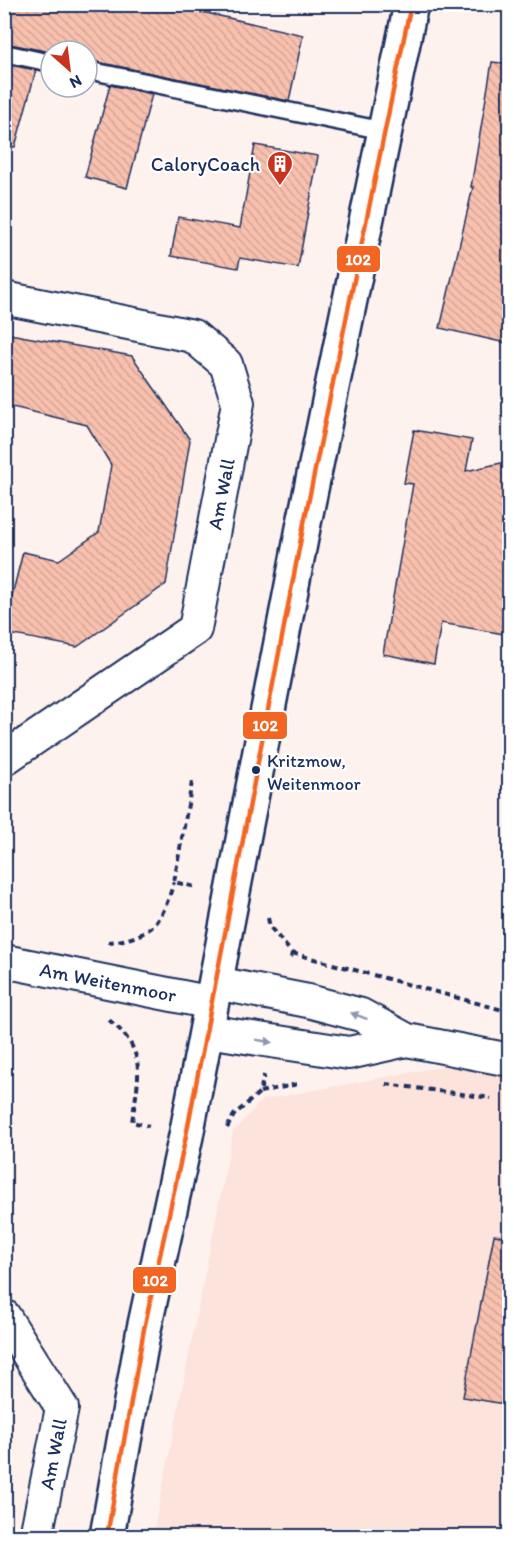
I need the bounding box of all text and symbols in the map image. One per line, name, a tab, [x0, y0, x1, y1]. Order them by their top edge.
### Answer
north arrow	[39, 39, 99, 99]
text: N	[67, 71, 85, 93]
building icon: CaloryCoach	[265, 149, 295, 187]
place label: CaloryCoach	[151, 152, 260, 176]
line badge: 102	[336, 245, 381, 273]
text: 102	[345, 250, 371, 269]
street label: Am Wall	[202, 456, 240, 532]
line badge: 102	[242, 711, 288, 740]
text: 102	[252, 716, 278, 735]
place label: Kritzmow, Weitenmoor	[267, 750, 362, 795]
marker: Kritzmow, Weitenmoor	[250, 764, 262, 776]
street label: Am Weitenmoor	[38, 957, 179, 1007]
one-way arrow	[350, 1010, 368, 1020]
one-way arrow	[255, 1037, 274, 1046]
line badge: 102	[132, 1266, 177, 1294]
text: 102	[142, 1271, 168, 1290]
street label: Am Wall	[34, 1416, 72, 1492]

